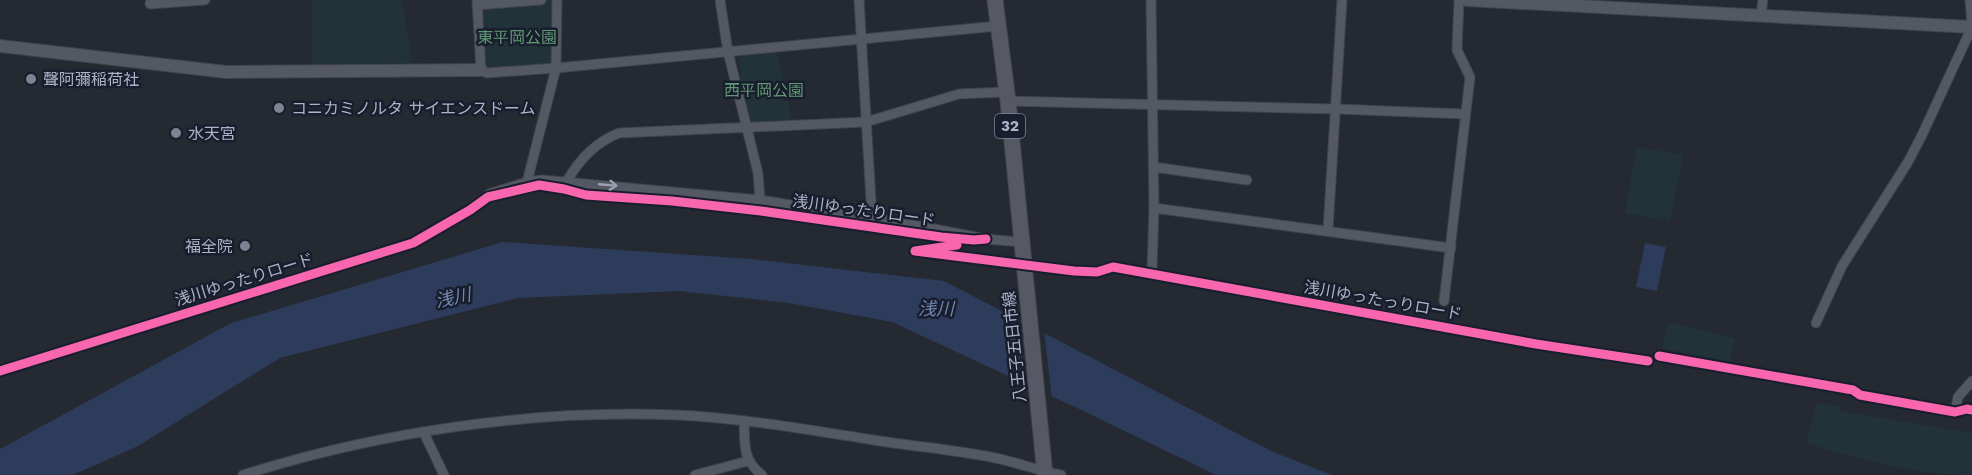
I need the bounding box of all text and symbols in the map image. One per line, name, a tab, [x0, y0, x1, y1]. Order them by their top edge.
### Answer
park label: 東平岡公園	[477, 28, 557, 47]
place label: 聲阿彌稲荷社	[43, 70, 139, 89]
marker: 聲阿彌稲荷社	[24, 72, 38, 86]
park label: 西平岡公園	[724, 81, 804, 100]
place label: コニカミノルタ サイエンスドーム	[291, 99, 536, 118]
marker: コニカミノルタ サイエンスドーム	[272, 101, 286, 115]
road number: 32	[995, 114, 1025, 138]
place label: 水天宮	[188, 124, 236, 143]
marker: 水天宮	[169, 126, 183, 140]
one-way arrow	[597, 180, 617, 191]
street label: 浅川ゆったりロード	[791, 191, 937, 230]
place label: 福全院	[185, 237, 233, 256]
marker: 福全院	[238, 239, 252, 253]
street label: 浅川ゆったりロード	[173, 249, 316, 310]
street label: 浅川ゆったっりロード	[1302, 277, 1463, 324]
water label: 浅川	[433, 283, 475, 312]
street label: 八王子五日市線	[999, 290, 1030, 404]
water label: 浅川	[918, 298, 956, 319]

